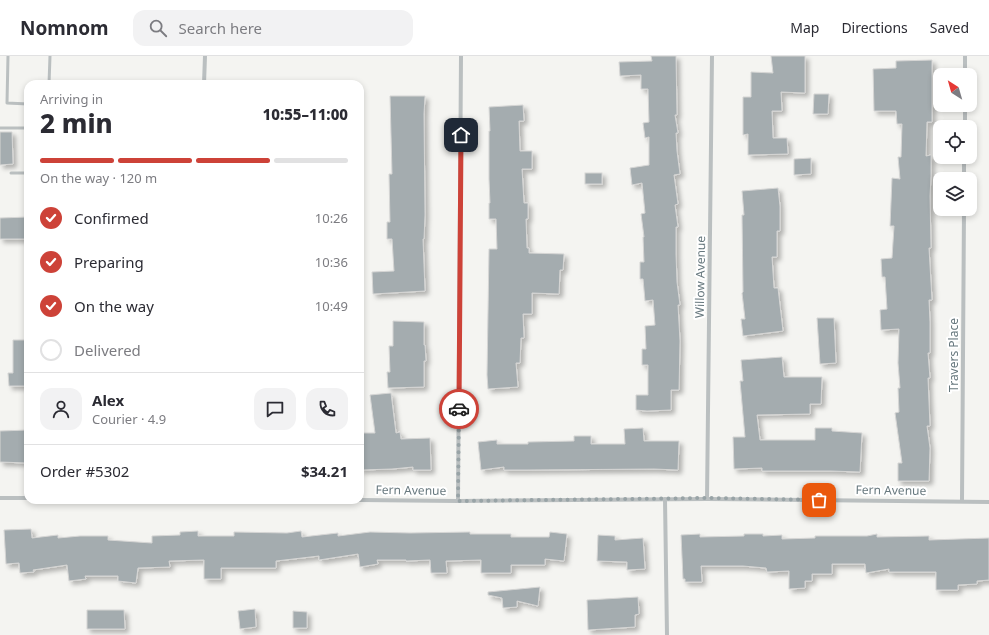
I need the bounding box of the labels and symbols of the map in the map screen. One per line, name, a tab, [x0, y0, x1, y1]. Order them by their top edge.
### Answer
north arrow	[933, 68, 977, 112]
pin	[444, 118, 478, 152]
street label: Willow Avenue	[691, 236, 709, 318]
street label: Travers Place	[945, 318, 962, 392]
courier	[439, 389, 479, 429]
street label: Fern Avenue	[376, 481, 447, 499]
street label: Fern Avenue	[856, 481, 927, 499]
pin	[802, 483, 836, 517]

